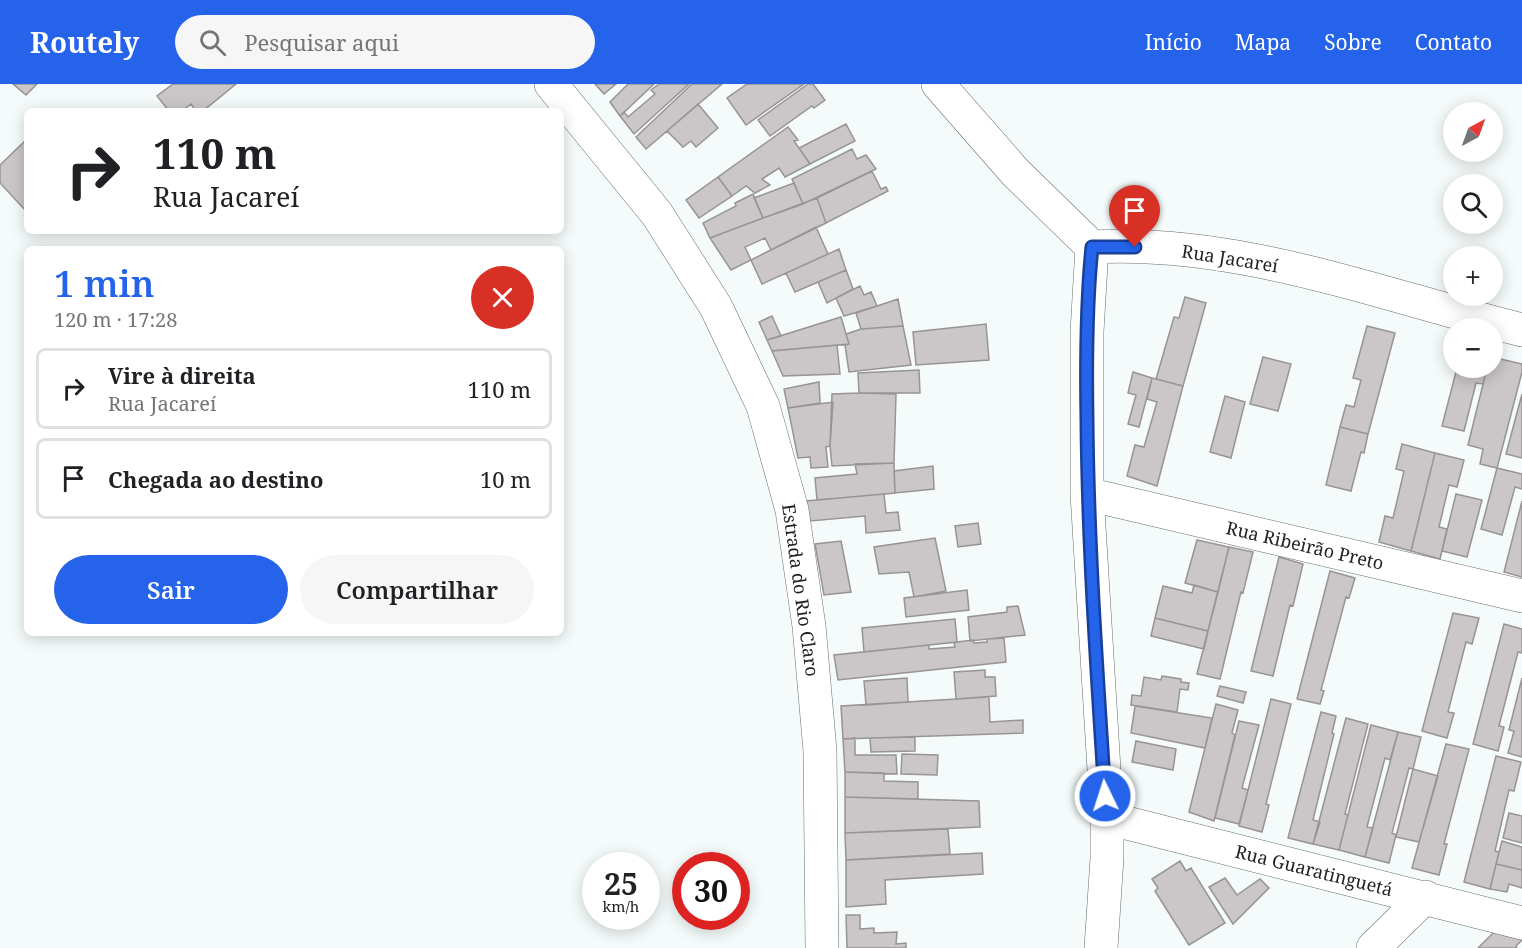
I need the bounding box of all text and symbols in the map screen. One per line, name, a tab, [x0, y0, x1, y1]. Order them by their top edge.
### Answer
search box	[175, 15, 595, 69]
text: Routely	[30, 23, 139, 61]
icon: search	[196, 26, 229, 59]
text: Pesquisar aqui	[244, 27, 399, 57]
text: Início	[1145, 28, 1202, 56]
text: Mapa	[1235, 28, 1291, 56]
text: Sobre	[1324, 28, 1382, 56]
text: Contato	[1415, 28, 1492, 56]
north arrow	[1443, 102, 1503, 162]
map controls	[1443, 102, 1503, 378]
text: 110 m	[153, 124, 277, 181]
icon: right	[54, 132, 132, 210]
button: search	[1443, 174, 1503, 234]
text: Rua Jacareí	[153, 178, 299, 215]
pin	[1109, 185, 1160, 247]
icon: arrive	[1118, 194, 1151, 227]
street label: Rua Jacareí	[1180, 239, 1280, 278]
button: +	[1443, 246, 1503, 306]
text: 1 min	[54, 259, 155, 308]
button: close	[471, 266, 534, 329]
text: 120 m · 17:28	[54, 306, 177, 333]
button: −	[1443, 318, 1503, 378]
text: Vire à direita	[108, 360, 256, 390]
icon: right	[57, 372, 90, 405]
text: 110 m	[468, 374, 531, 404]
text: Rua Jacareí	[108, 390, 216, 417]
icon: arrive	[57, 462, 90, 495]
text: Chegada ao destino	[108, 464, 323, 494]
text: 10 m	[480, 464, 531, 494]
street label: Estrada do Rio Claro	[777, 502, 825, 678]
street label: Rua Ribeirão Preto	[1224, 515, 1386, 575]
button: Sair	[54, 555, 288, 624]
button: Compartilhar	[300, 555, 534, 624]
position arrow	[1073, 764, 1137, 828]
street label: Rua Guaratinguetá	[1233, 839, 1395, 901]
speed limit sign: 30	[672, 852, 750, 930]
text: 25	[604, 863, 638, 904]
text: km/h	[603, 896, 639, 916]

